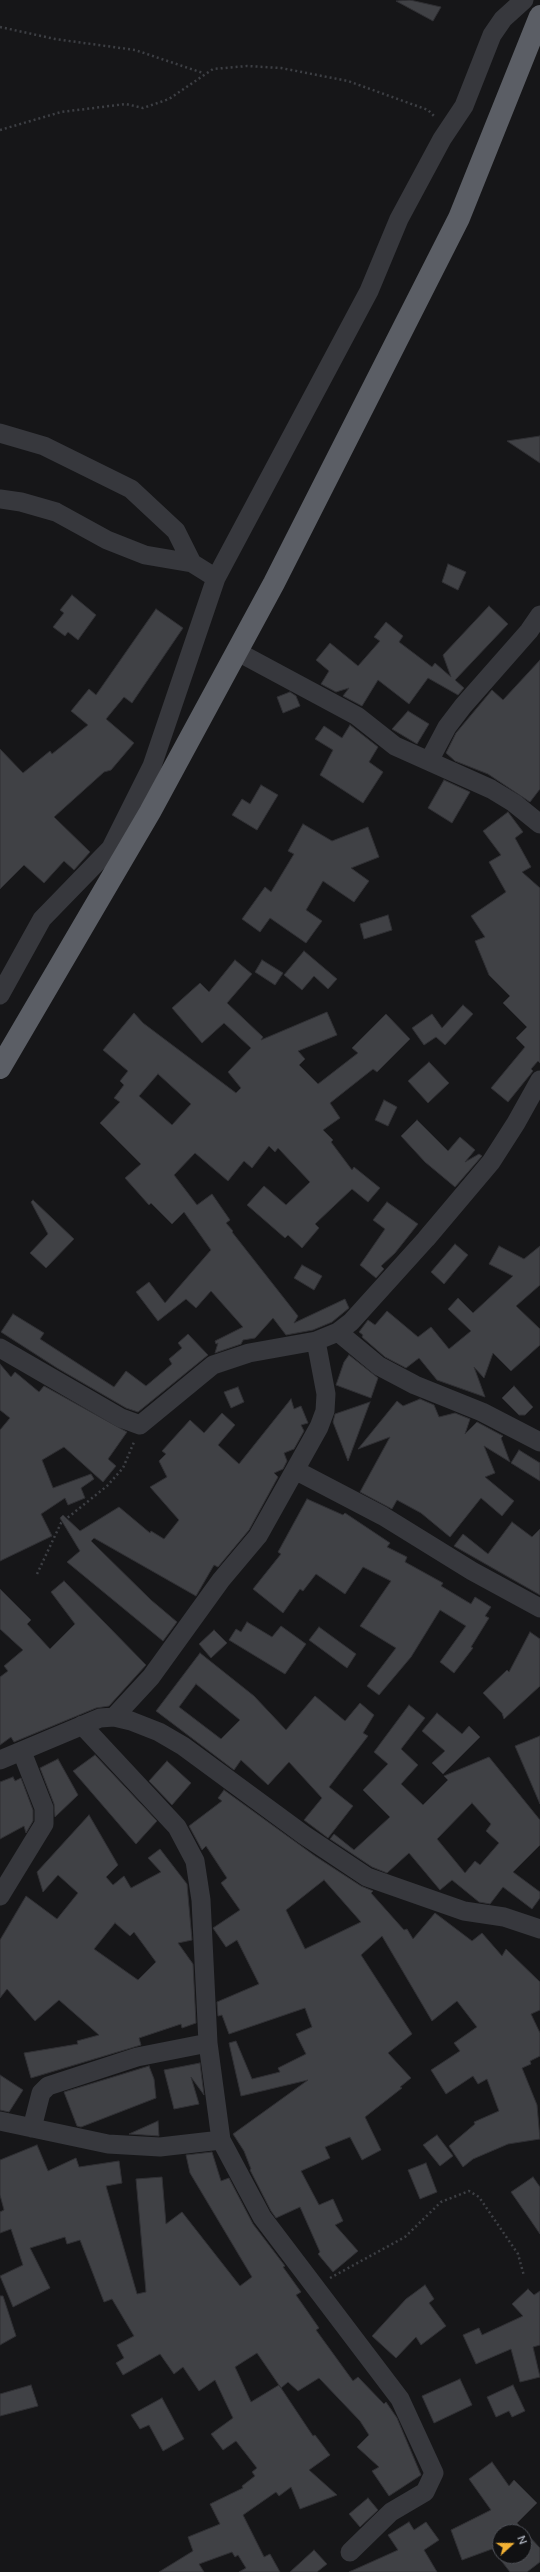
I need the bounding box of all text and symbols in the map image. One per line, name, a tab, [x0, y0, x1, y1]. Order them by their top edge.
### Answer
north arrow	[492, 2524, 532, 2564]
text: N	[514, 2534, 530, 2546]

